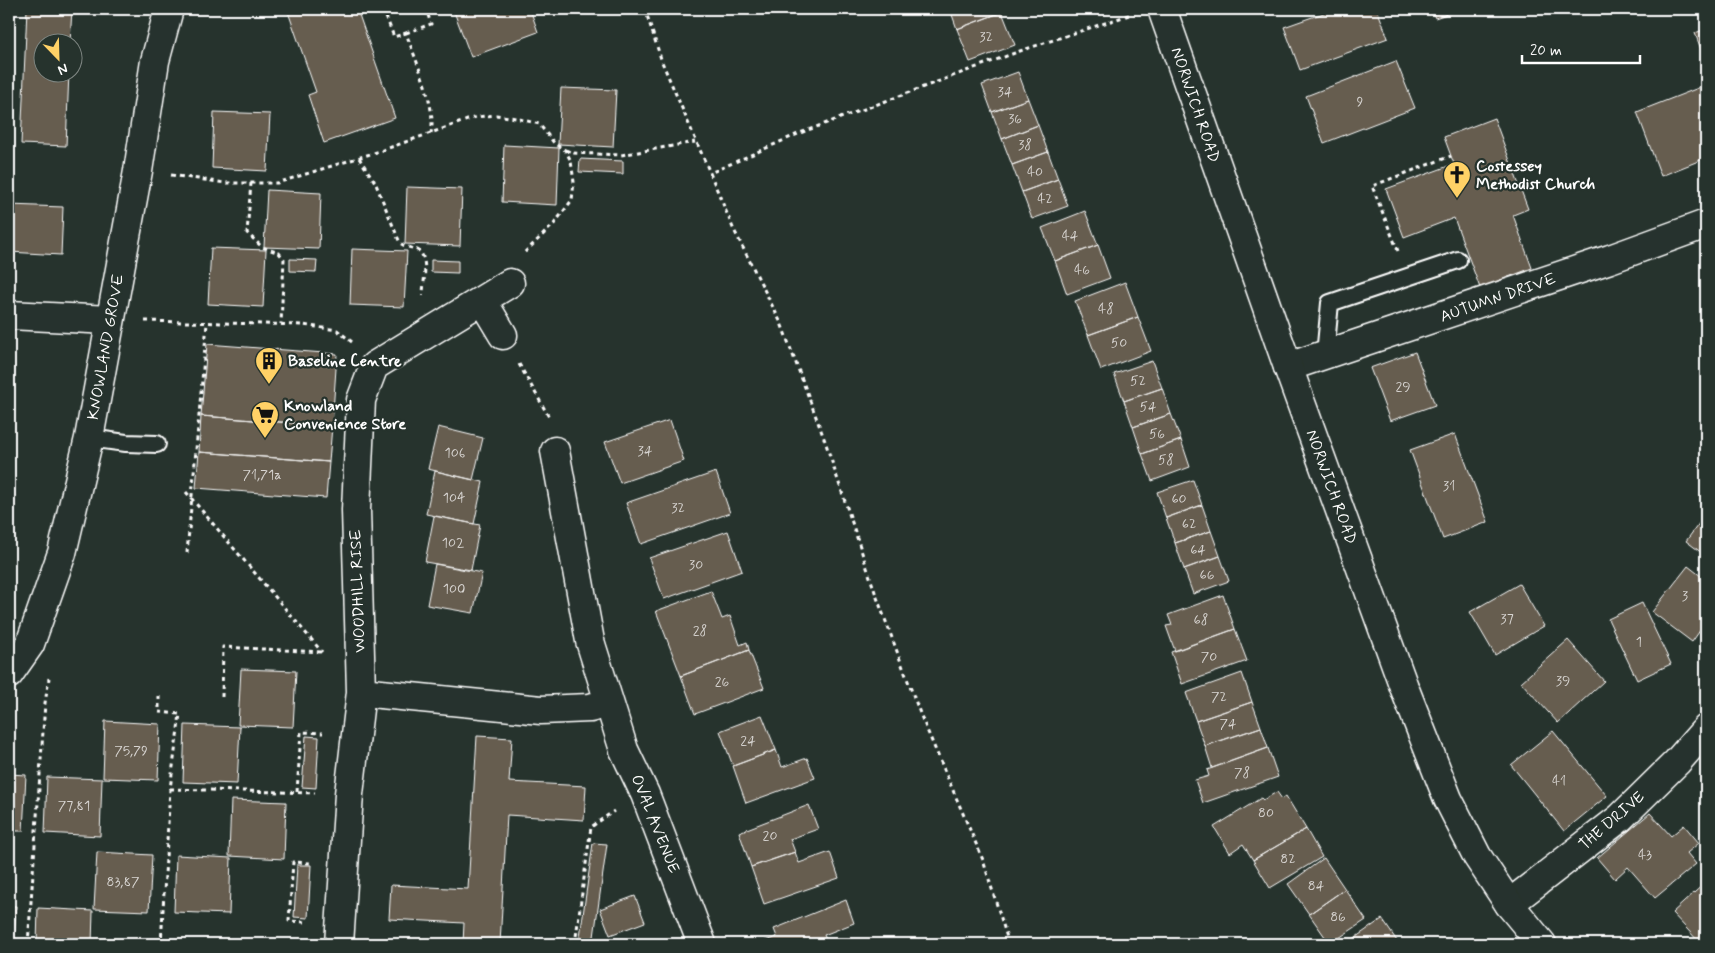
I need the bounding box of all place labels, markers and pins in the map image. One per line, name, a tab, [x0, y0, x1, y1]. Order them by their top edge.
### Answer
place label: Costessey Methodist Church	[1476, 156, 1596, 195]
church icon: Costessey Methodist Church	[1442, 160, 1472, 199]
building icon: Baseline Centre	[254, 346, 284, 385]
place label: Baseline Centre	[288, 351, 402, 372]
place label: Knowland Convenience Store	[284, 396, 406, 435]
supermarket icon: Knowland Convenience Store	[250, 400, 280, 439]

